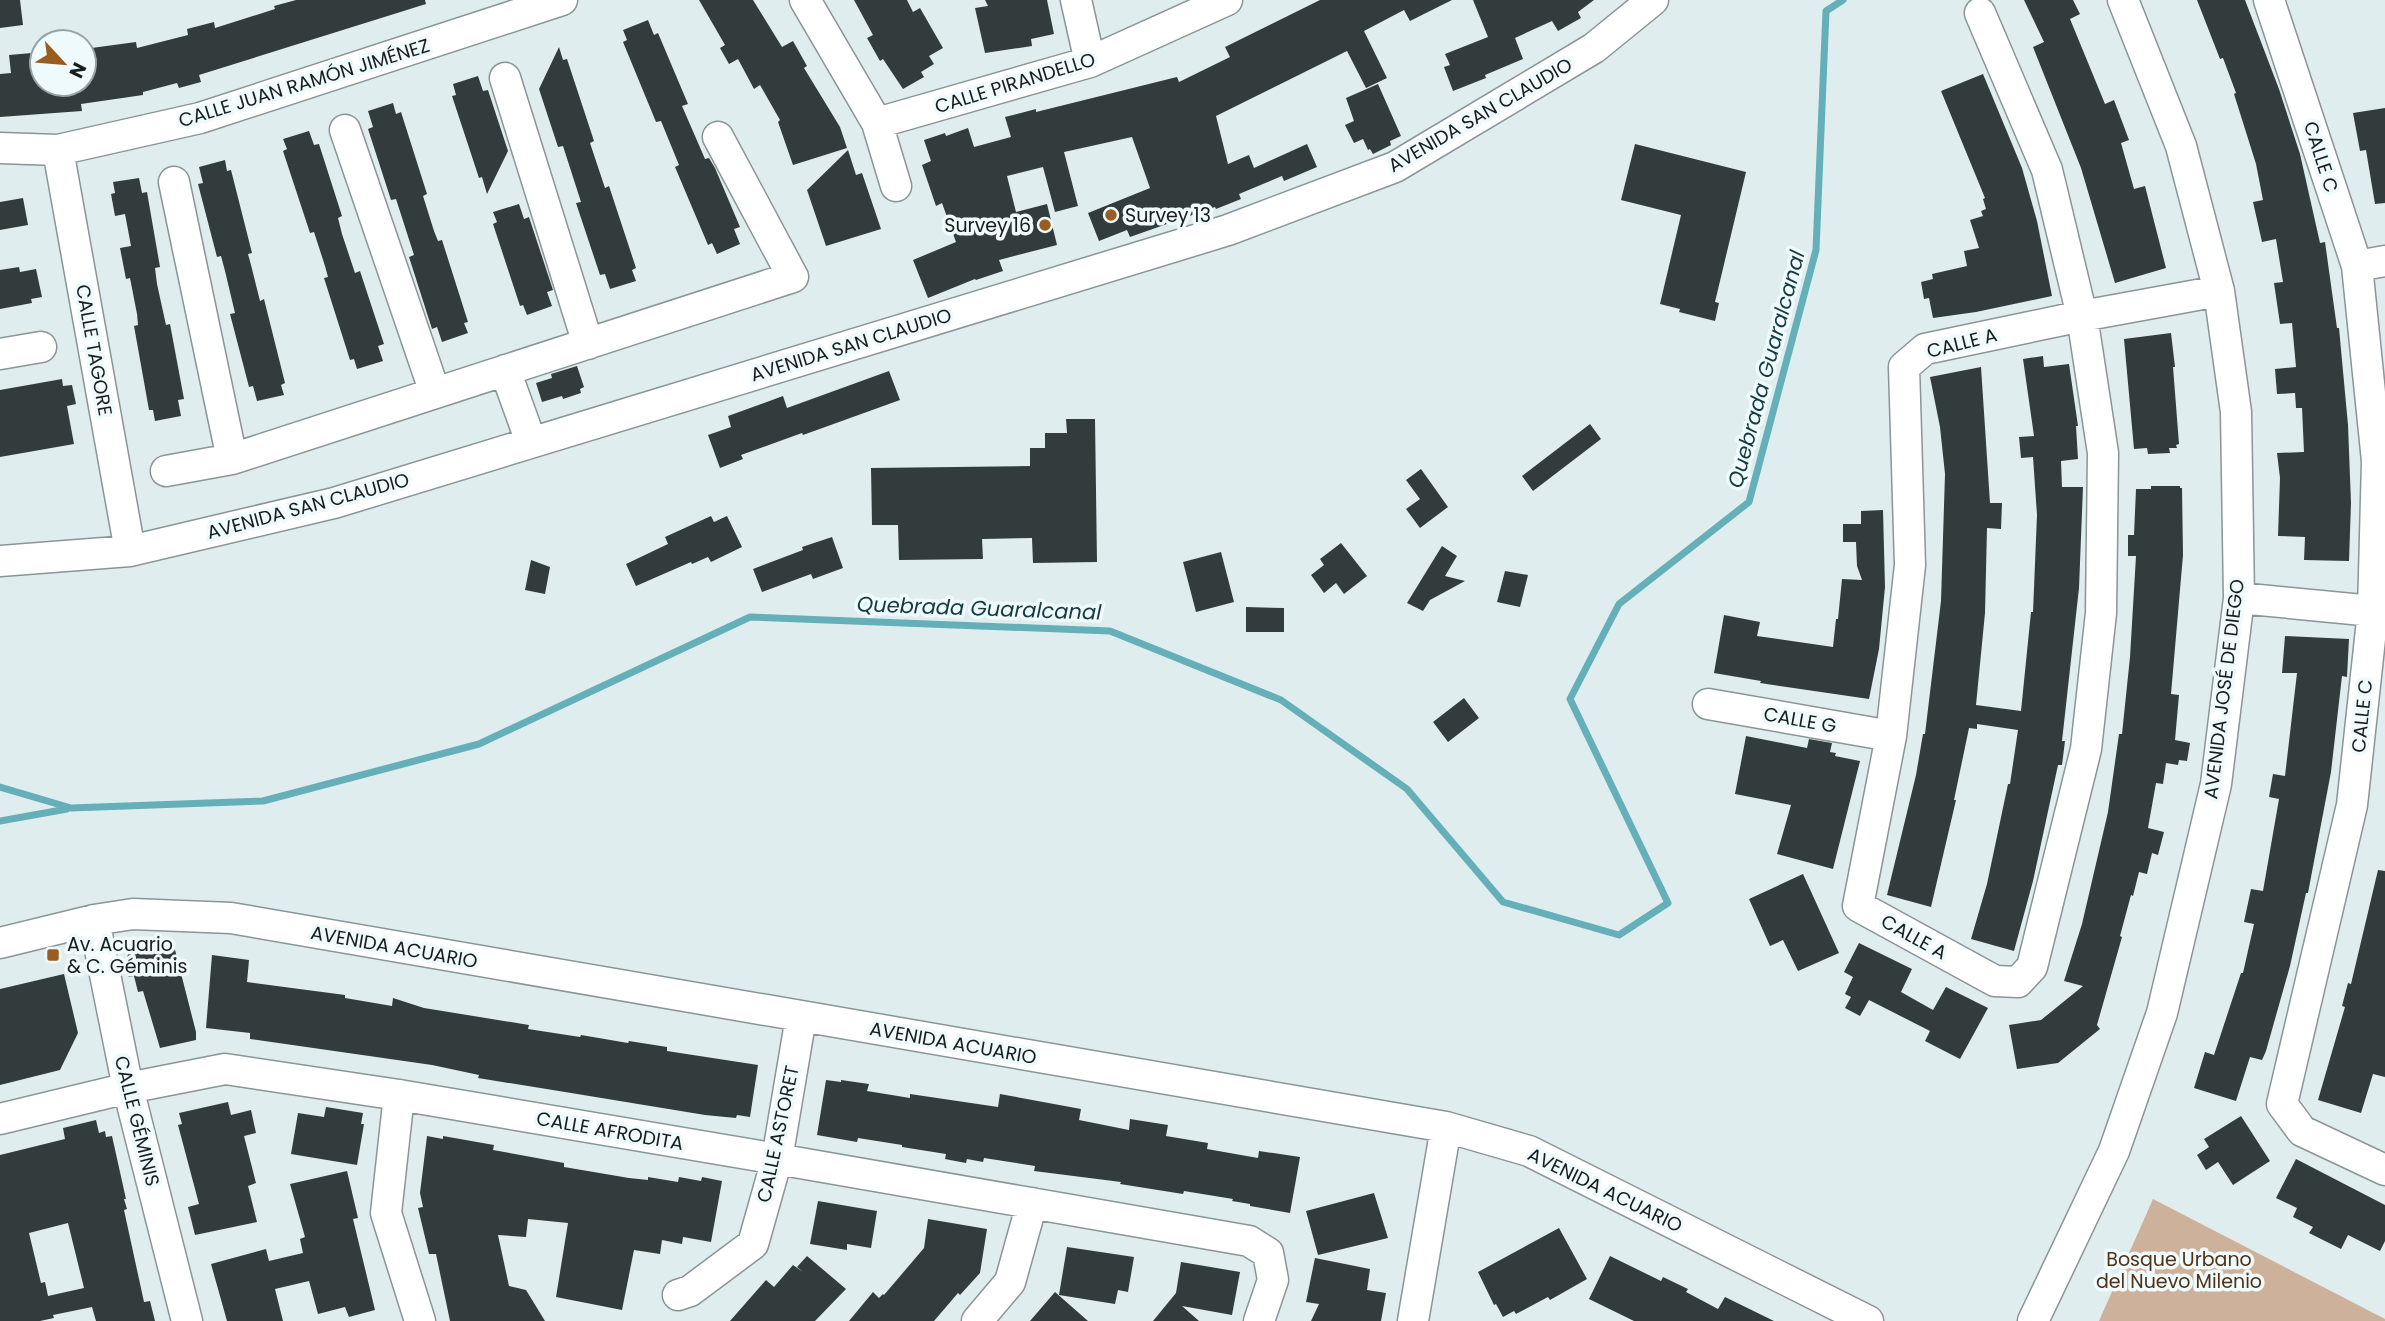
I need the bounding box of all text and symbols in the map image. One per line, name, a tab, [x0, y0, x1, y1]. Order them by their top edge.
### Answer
north arrow	[28, 28, 98, 98]
street label: CALLE JUAN RAMÓN JIMÉNEZ	[175, 32, 433, 134]
street label: CALLE PIRANDELLO	[931, 46, 1099, 120]
street label: AVENIDA SAN CLAUDIO	[1383, 51, 1577, 179]
text: N	[63, 58, 93, 83]
street label: CALLE C	[2297, 118, 2345, 196]
place label: Survey 13	[1125, 202, 1211, 229]
marker: Survey 13	[1103, 207, 1119, 223]
place label: Survey 16	[944, 212, 1031, 239]
marker: Survey 16	[1037, 217, 1053, 233]
water label: Quebrada Guaralcanal	[1720, 246, 1812, 491]
street label: CALLE TAGORE	[69, 282, 119, 418]
street label: AVENIDA SAN CLAUDIO	[747, 302, 955, 388]
street label: CALLE A	[1924, 321, 2000, 365]
street label: AVENIDA SAN CLAUDIO	[204, 466, 412, 546]
street label: AVENIDA JOSÉ DE DIEGO	[2197, 577, 2251, 801]
water label: Quebrada Guaralcanal	[856, 589, 1103, 627]
street label: CALLE C	[2345, 678, 2379, 754]
street label: CALLE G	[1761, 700, 1839, 740]
street label: CALLE A	[1876, 908, 1952, 966]
street label: AVENIDA ACUARIO	[308, 919, 480, 975]
place label: Av. Acuario & C. Géminis	[67, 931, 187, 980]
marker: Av. Acuario & C. Géminis	[45, 947, 61, 963]
street label: AVENIDA ACUARIO	[867, 1015, 1039, 1071]
street label: CALLE GÉMINIS	[108, 1053, 166, 1189]
street label: CALLE ASTORET	[750, 1063, 806, 1205]
street label: CALLE AFRODITA	[534, 1105, 686, 1157]
street label: AVENIDA ACUARIO	[1523, 1141, 1687, 1239]
park label: Bosque Urbano del Nuevo Milenio	[2096, 1246, 2262, 1295]

